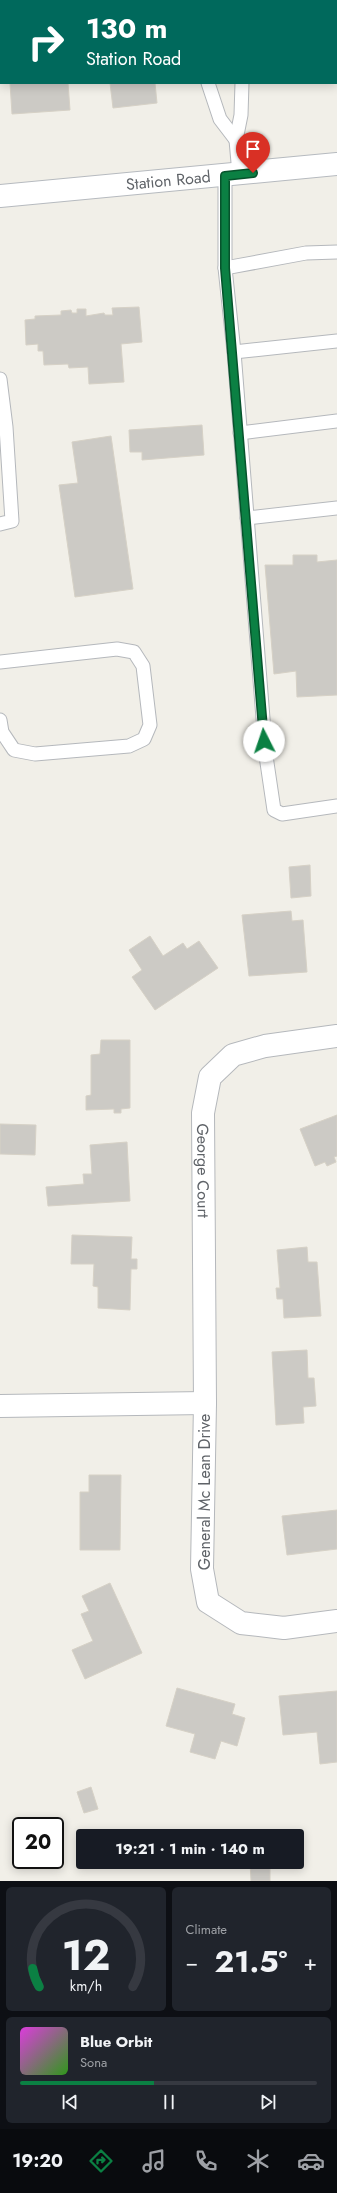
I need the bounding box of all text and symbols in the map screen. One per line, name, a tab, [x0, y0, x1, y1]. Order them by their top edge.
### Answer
text: 130 m	[86, 8, 168, 49]
icon: right	[20, 16, 72, 68]
text: Station Road	[86, 46, 181, 72]
pin	[236, 132, 270, 173]
icon: arrive	[242, 138, 264, 160]
street label: Station Road	[125, 165, 212, 196]
position arrow	[243, 720, 285, 762]
street label: George Court	[191, 1123, 215, 1218]
street label: General Mc Lean Drive	[193, 1414, 216, 1570]
speed limit sign: 20	[12, 1817, 64, 1869]
text: 19:21 · 1 min · 140 m	[115, 1838, 265, 1860]
text: Climate	[186, 1920, 227, 1939]
text: 12	[62, 1925, 110, 1986]
text: 21.5°	[215, 1940, 287, 1983]
text: −	[186, 1946, 198, 1978]
text: +	[303, 1946, 317, 1978]
text: km/h	[70, 1976, 102, 1996]
text: Blue Orbit	[80, 2031, 152, 2053]
text: Sona	[80, 2053, 107, 2072]
icon: previous	[59, 2091, 81, 2113]
icon: pause	[158, 2091, 180, 2113]
icon: next	[257, 2091, 279, 2113]
icon: directions	[87, 2147, 115, 2175]
icon: music	[140, 2147, 168, 2175]
icon: phone	[192, 2147, 220, 2175]
icon: climate	[244, 2147, 272, 2175]
icon: car	[297, 2147, 325, 2175]
text: 19:20	[12, 2148, 63, 2174]

